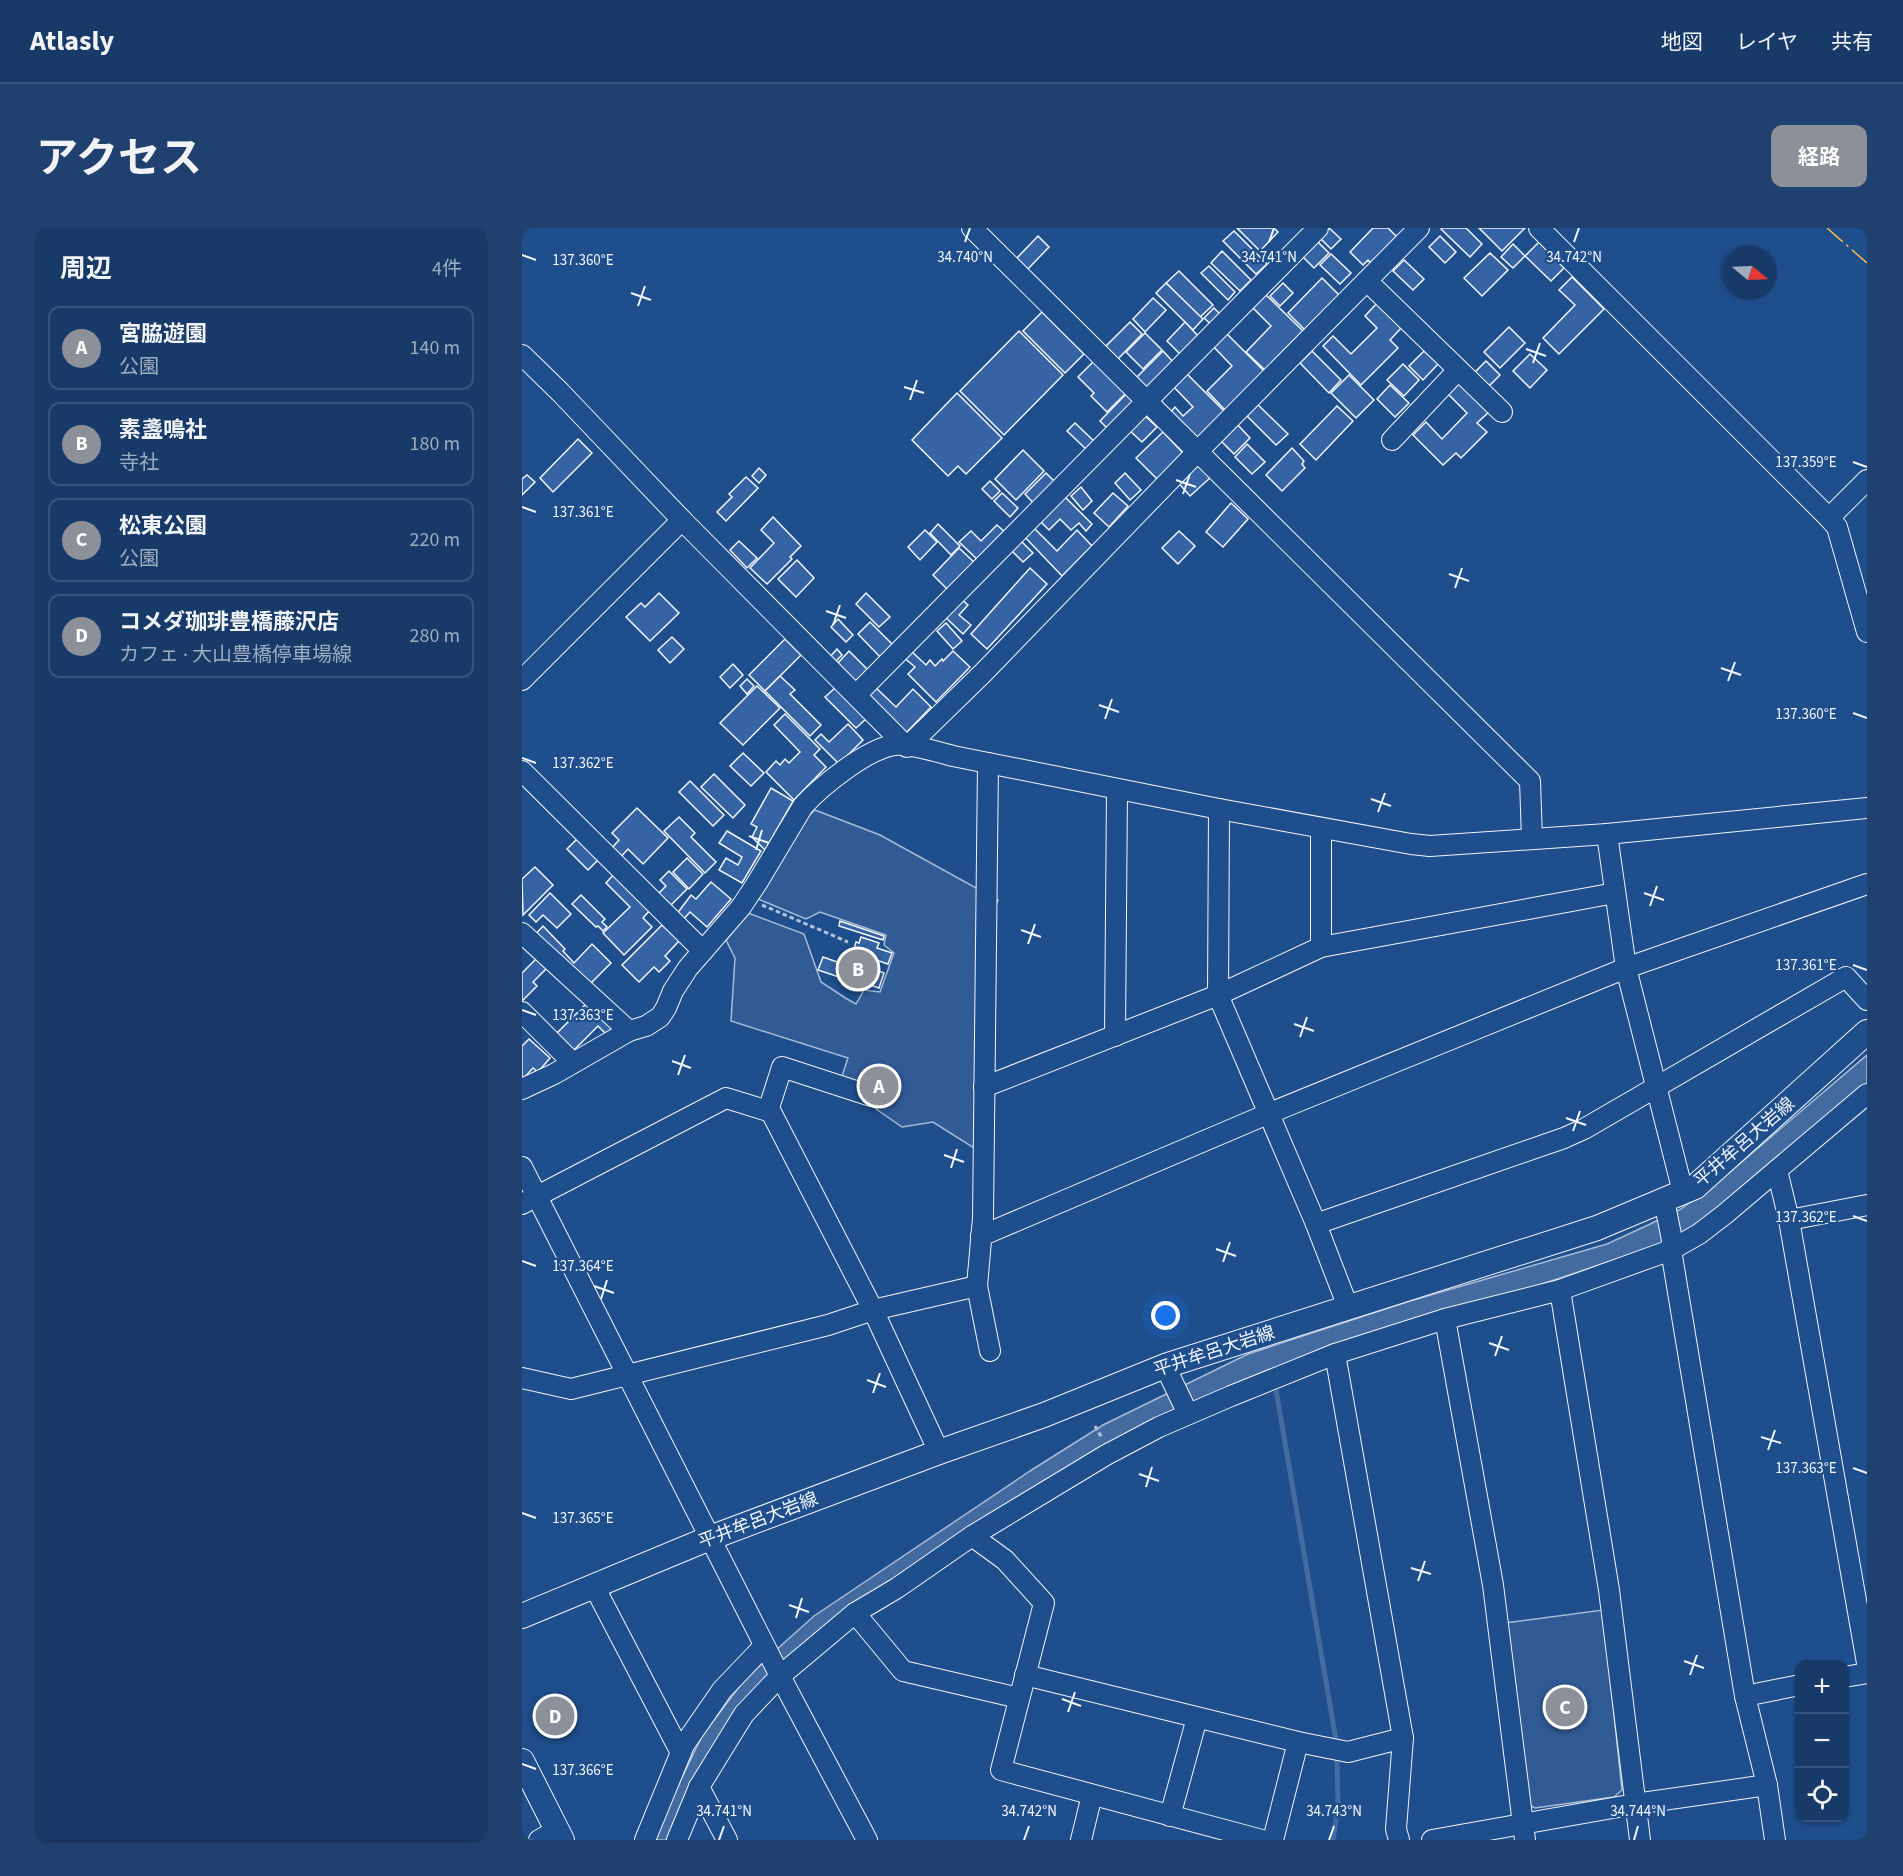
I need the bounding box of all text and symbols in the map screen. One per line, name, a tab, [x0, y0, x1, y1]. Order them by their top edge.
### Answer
text: Atlasly	[30, 21, 114, 61]
text: 地図	[1661, 27, 1703, 57]
text: レイヤ	[1736, 27, 1798, 57]
text: 共有	[1831, 27, 1873, 57]
button: 経路	[1771, 125, 1867, 187]
text: アクセス	[36, 129, 202, 189]
north arrow	[1723, 246, 1777, 300]
text: 34.740°N	[937, 247, 993, 268]
text: 34.741°N	[1241, 247, 1297, 268]
text: 34.742°N	[1546, 247, 1602, 268]
text: 周辺	[60, 250, 112, 287]
text: 137.360°E	[552, 250, 614, 271]
text: 4件	[432, 255, 462, 283]
text: 宮脇遊園	[119, 318, 207, 350]
text: A	[76, 334, 87, 362]
text: 140 m	[410, 334, 460, 362]
text: 公園	[119, 353, 159, 381]
text: 素盞鳴社	[119, 414, 207, 446]
text: B	[75, 430, 88, 458]
text: 180 m	[410, 430, 460, 458]
text: 寺社	[119, 449, 159, 477]
text: 137.359°E	[1775, 452, 1837, 473]
text: 137.361°E	[552, 502, 614, 523]
text: 松東公園	[119, 510, 207, 542]
text: C	[76, 526, 87, 554]
text: 220 m	[410, 526, 460, 554]
text: 公園	[119, 545, 159, 573]
text: コメダ珈琲豊橋藤沢店	[119, 606, 339, 638]
text: D	[75, 622, 88, 650]
text: 280 m	[410, 622, 460, 650]
text: カフェ · 大山豊橋停車場線	[119, 641, 352, 669]
text: 137.360°E	[1775, 704, 1837, 725]
text: 137.362°E	[552, 753, 614, 774]
pin: B	[838, 946, 878, 992]
text: 137.361°E	[1775, 955, 1837, 976]
text: 137.363°E	[552, 1005, 614, 1026]
pin: A	[860, 1064, 898, 1108]
street label: 平井牟呂大岩線	[1689, 1092, 1800, 1193]
text: 137.362°E	[1775, 1207, 1837, 1228]
text: 137.364°E	[552, 1256, 614, 1277]
your location	[1151, 1301, 1180, 1330]
street label: 平井牟呂大岩線	[1150, 1320, 1278, 1383]
text: 137.363°E	[1775, 1458, 1837, 1479]
street label: 平井牟呂大岩線	[695, 1486, 821, 1555]
text: 137.365°E	[552, 1508, 614, 1529]
map controls	[1795, 1660, 1849, 1822]
button: +	[1795, 1660, 1849, 1714]
pin: C	[1546, 1684, 1584, 1730]
pin: D	[536, 1694, 574, 1738]
button: −	[1795, 1714, 1849, 1768]
text: 137.366°E	[552, 1760, 614, 1781]
button: locate	[1795, 1768, 1849, 1822]
text: 34.741°N	[696, 1801, 752, 1822]
text: 34.742°N	[1001, 1801, 1057, 1822]
text: 34.743°N	[1306, 1801, 1362, 1822]
text: 34.744°N	[1610, 1801, 1666, 1822]

